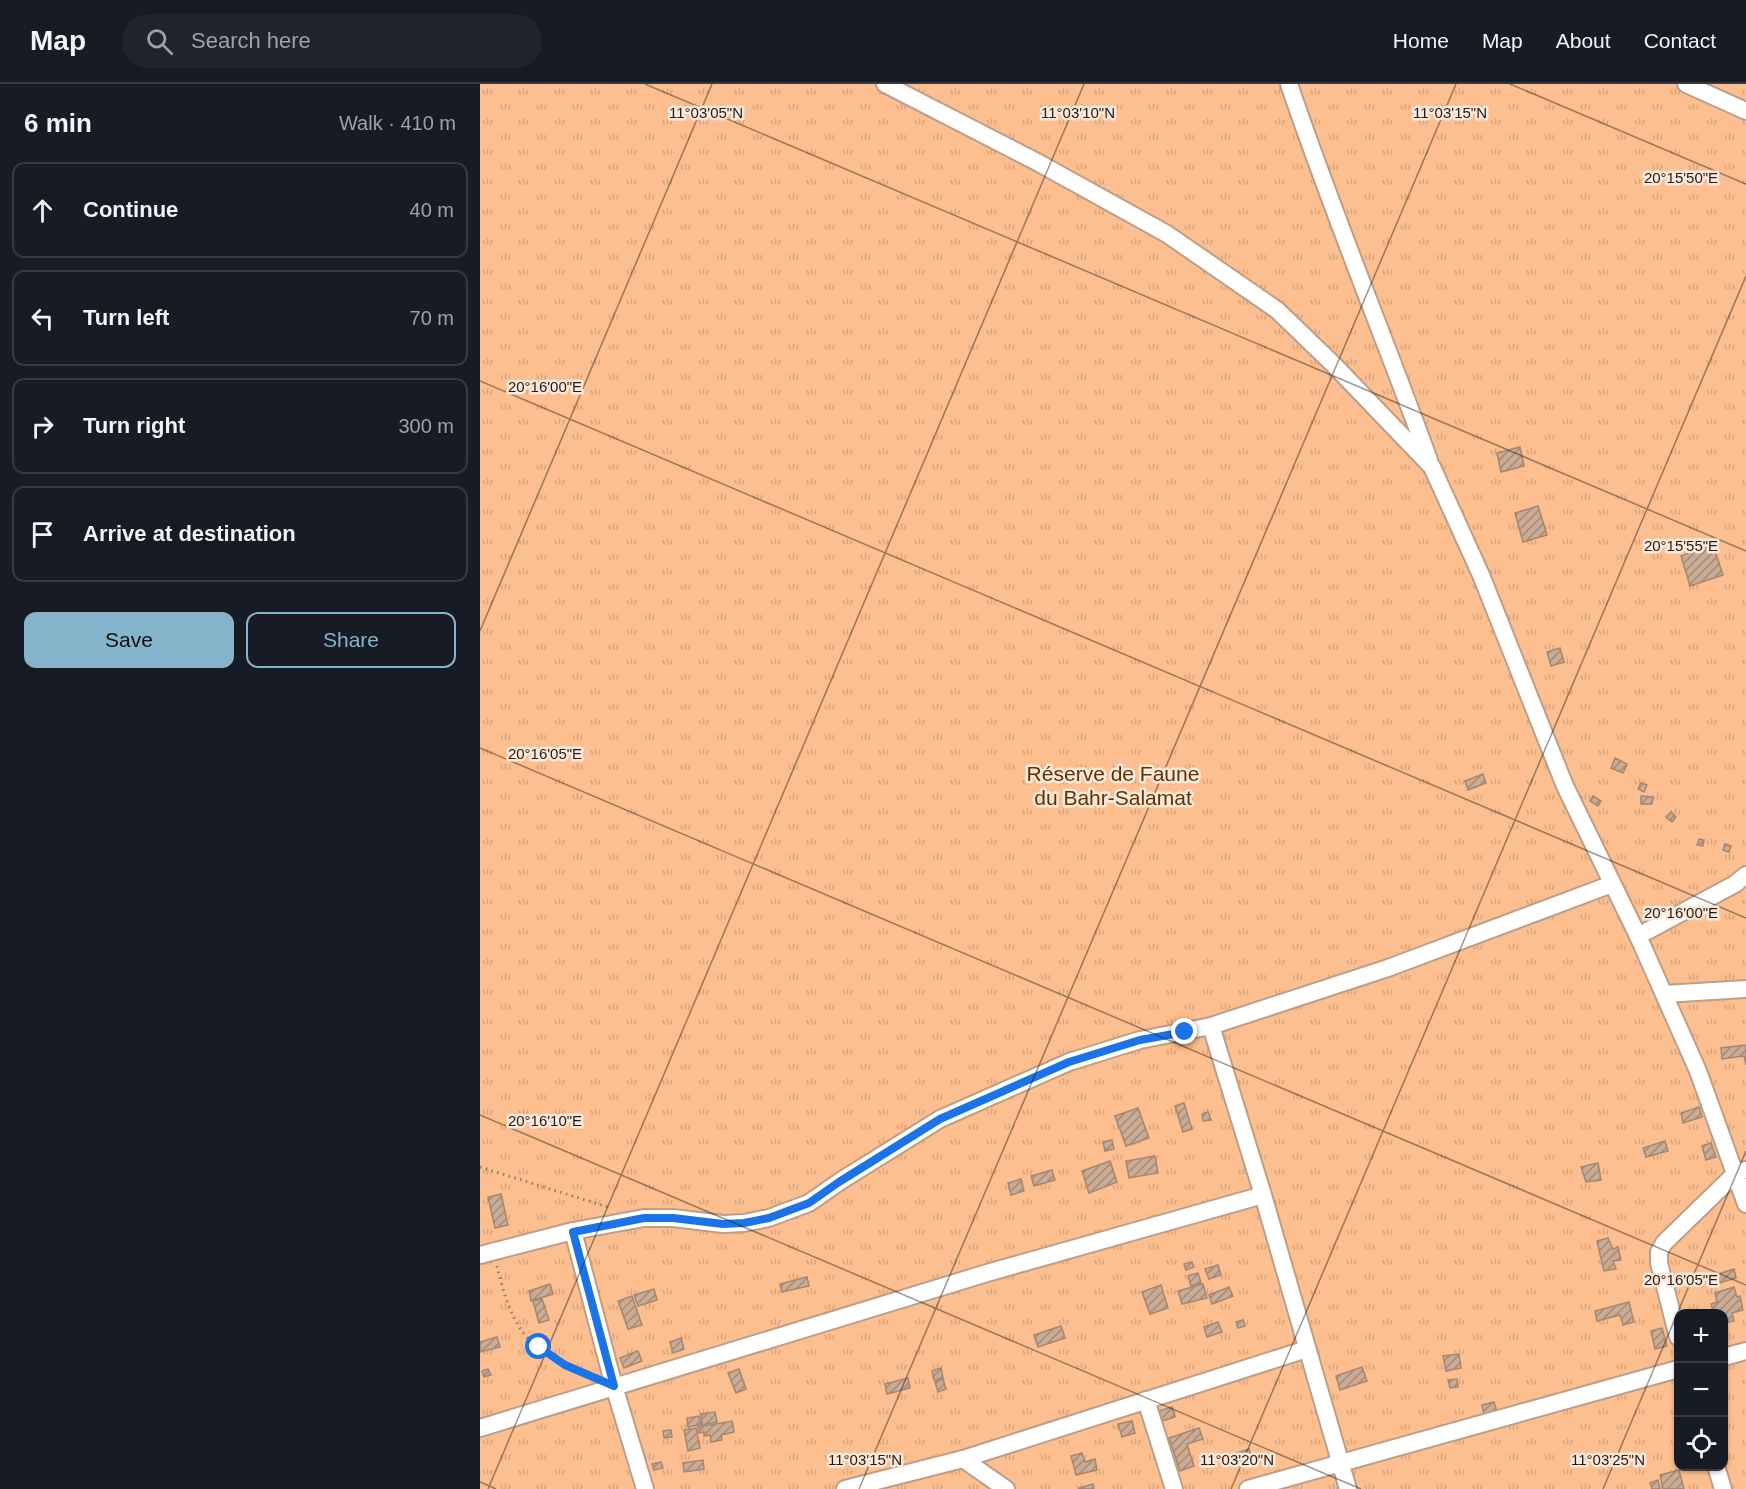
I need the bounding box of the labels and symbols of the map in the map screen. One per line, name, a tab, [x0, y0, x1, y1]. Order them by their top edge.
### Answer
text: 11°03'05"N	[669, 104, 743, 121]
text: 11°03'10"N	[1041, 104, 1115, 121]
text: 11°03'15"N	[1413, 104, 1487, 121]
text: 20°15'50"E	[1644, 169, 1718, 186]
text: 20°16'00"E	[508, 378, 582, 395]
text: 20°15'55"E	[1644, 537, 1718, 554]
text: 20°16'05"E	[508, 745, 582, 762]
park label: Réserve de Faune du Bahr-Salamat	[1027, 762, 1199, 809]
text: 20°16'00"E	[1644, 904, 1718, 921]
route end	[1171, 1018, 1197, 1044]
text: 20°16'10"E	[508, 1112, 582, 1129]
text: 20°16'05"E	[1644, 1271, 1718, 1288]
route start	[525, 1333, 551, 1359]
text: 11°03'15"N	[828, 1451, 902, 1468]
text: 11°03'20"N	[1200, 1451, 1274, 1468]
text: 11°03'25"N	[1571, 1451, 1645, 1468]

